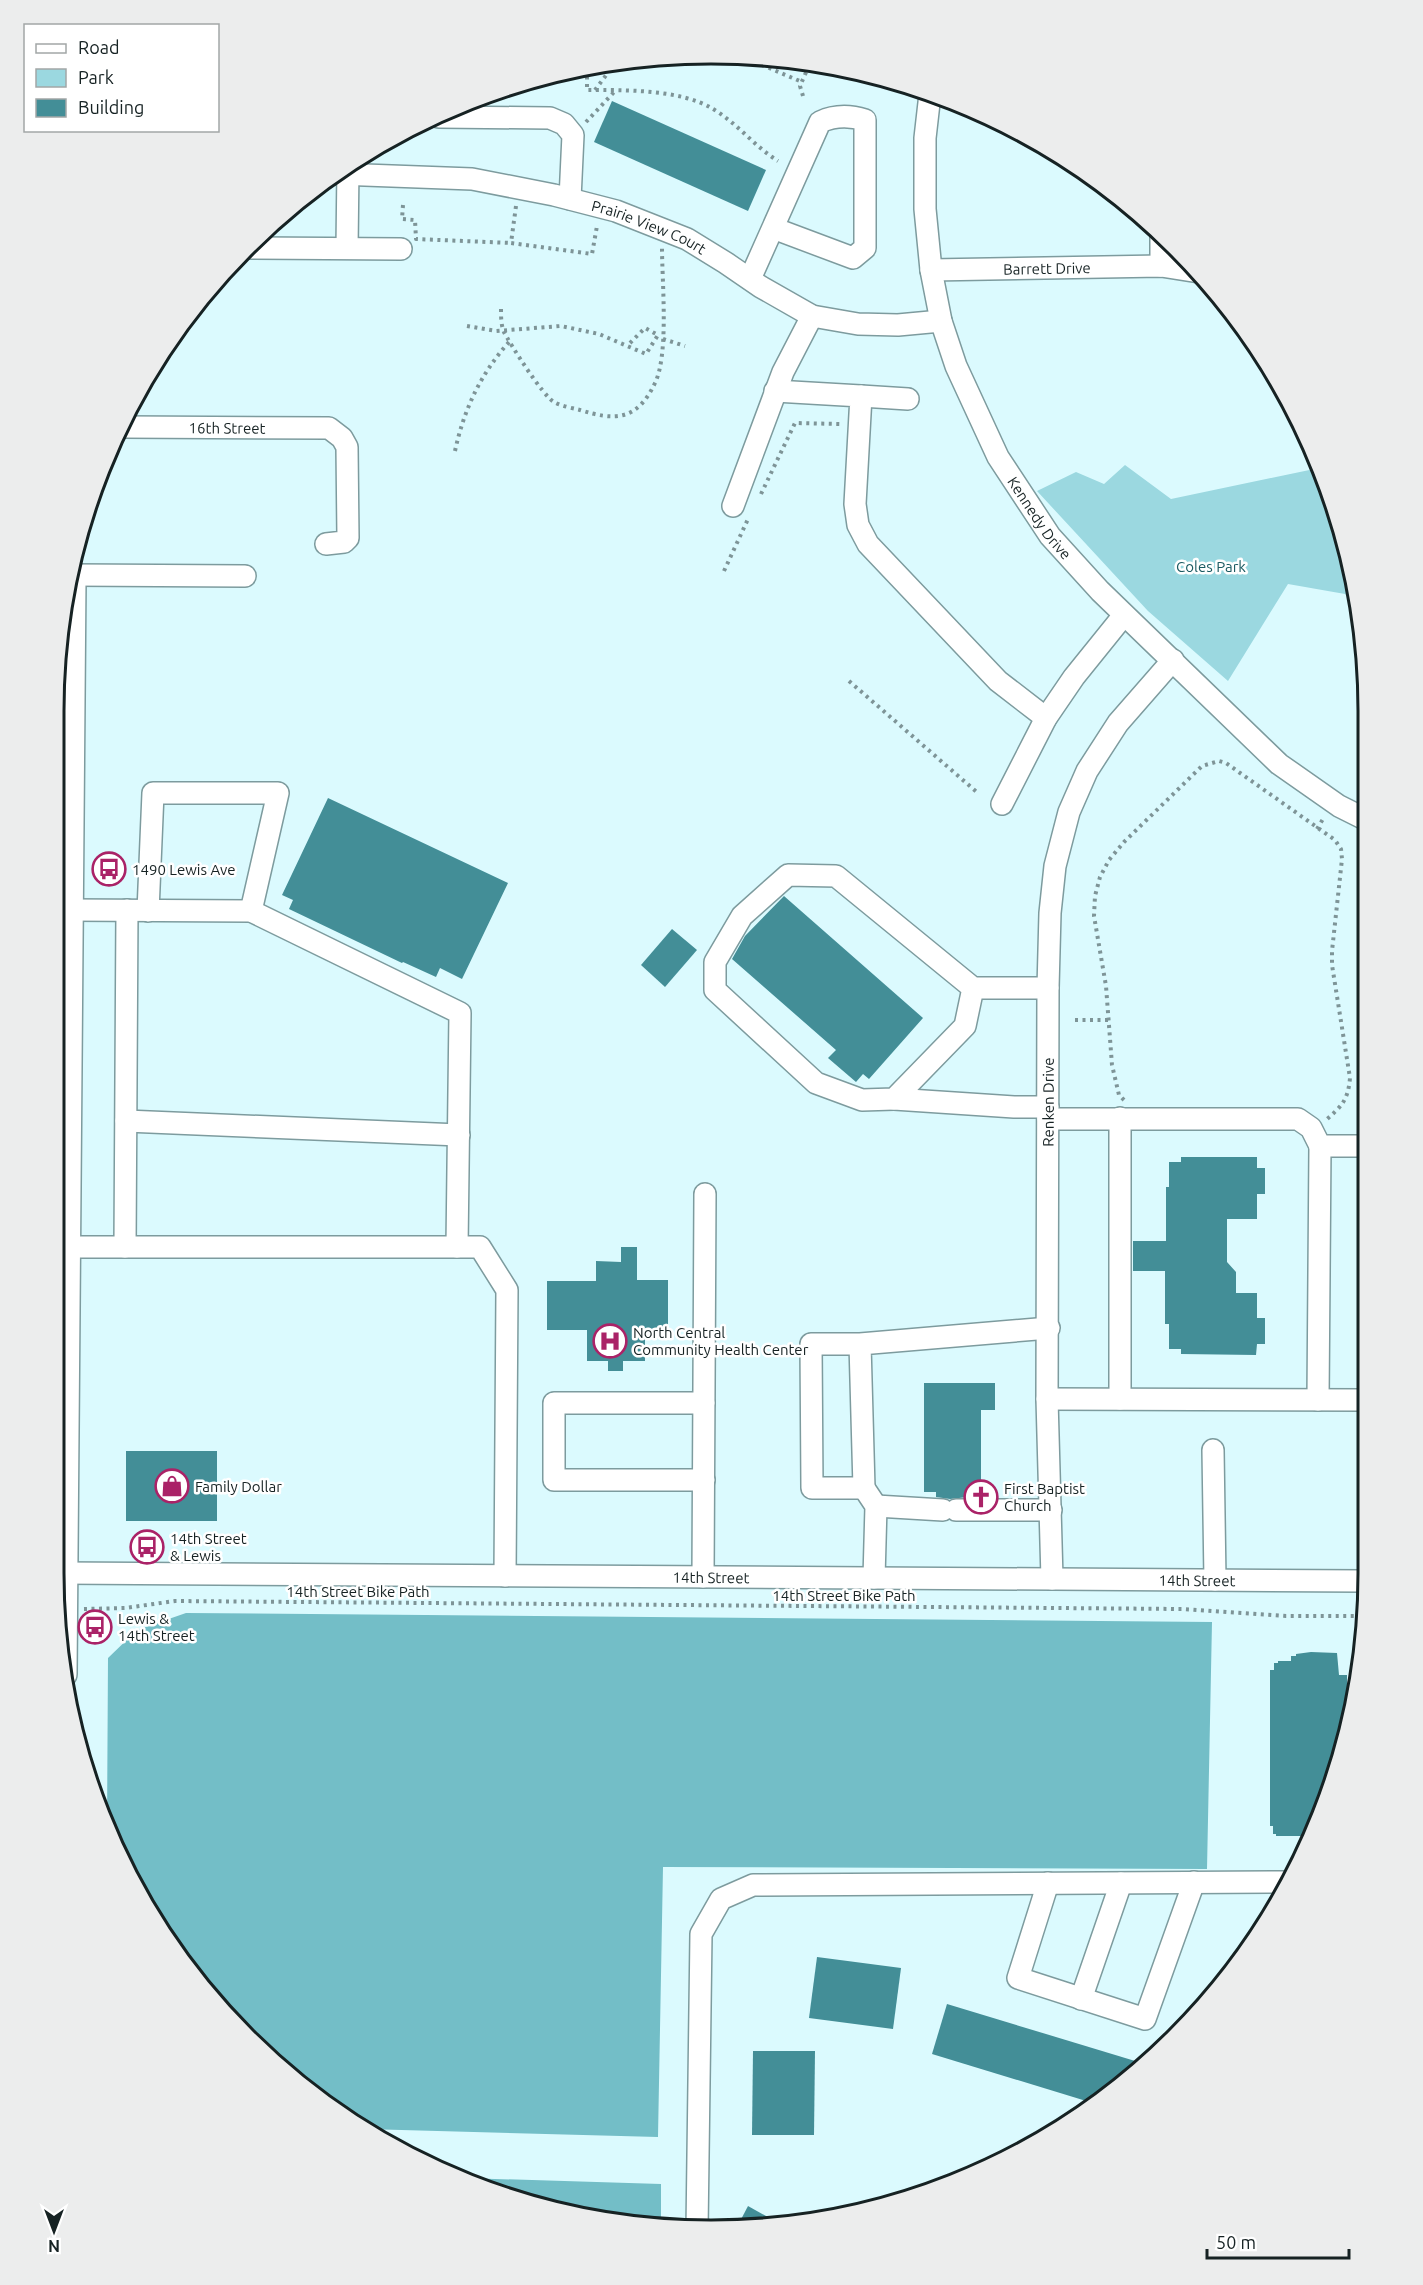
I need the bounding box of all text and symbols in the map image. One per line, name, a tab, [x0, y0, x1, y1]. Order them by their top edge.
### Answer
legend	[24, 24, 219, 132]
text: Road	[78, 37, 120, 57]
text: Park	[78, 67, 114, 87]
text: Building	[78, 97, 144, 117]
street label: Prairie View Court	[590, 197, 710, 257]
street label: Barrett Drive	[1003, 259, 1091, 277]
street label: 16th Street	[189, 419, 266, 436]
street label: Kennedy Drive	[1005, 473, 1075, 562]
park label: Coles Park	[1176, 558, 1246, 575]
bus stop icon: 1490 Lewis Ave	[91, 851, 127, 887]
place label: 1490 Lewis Ave	[132, 861, 236, 878]
street label: Renken Drive	[1039, 1057, 1056, 1147]
hospital icon: North Central Community Health Center	[592, 1323, 628, 1359]
place label: North Central Community Health Center	[633, 1324, 809, 1358]
shop icon: Family Dollar	[154, 1468, 190, 1504]
place label: Family Dollar	[195, 1478, 282, 1495]
church icon: First Baptist Church	[963, 1479, 999, 1515]
place label: First Baptist Church	[1004, 1480, 1085, 1514]
bus stop icon: 14th Street & Lewis	[129, 1529, 165, 1565]
place label: 14th Street & Lewis	[170, 1530, 247, 1564]
street label: 14th Street	[673, 1568, 750, 1586]
street label: 14th Street	[1159, 1571, 1236, 1589]
street label: 14th Street Bike Path	[286, 1583, 430, 1600]
street label: 14th Street Bike Path	[772, 1587, 916, 1604]
bus stop icon: Lewis & 14th Street	[77, 1609, 113, 1645]
place label: Lewis & 14th Street	[118, 1610, 195, 1644]
north arrow	[24, 2201, 84, 2261]
scale bar	[1207, 2222, 1350, 2260]
text: 50 m	[1216, 2232, 1256, 2252]
text: N	[48, 2237, 60, 2255]

